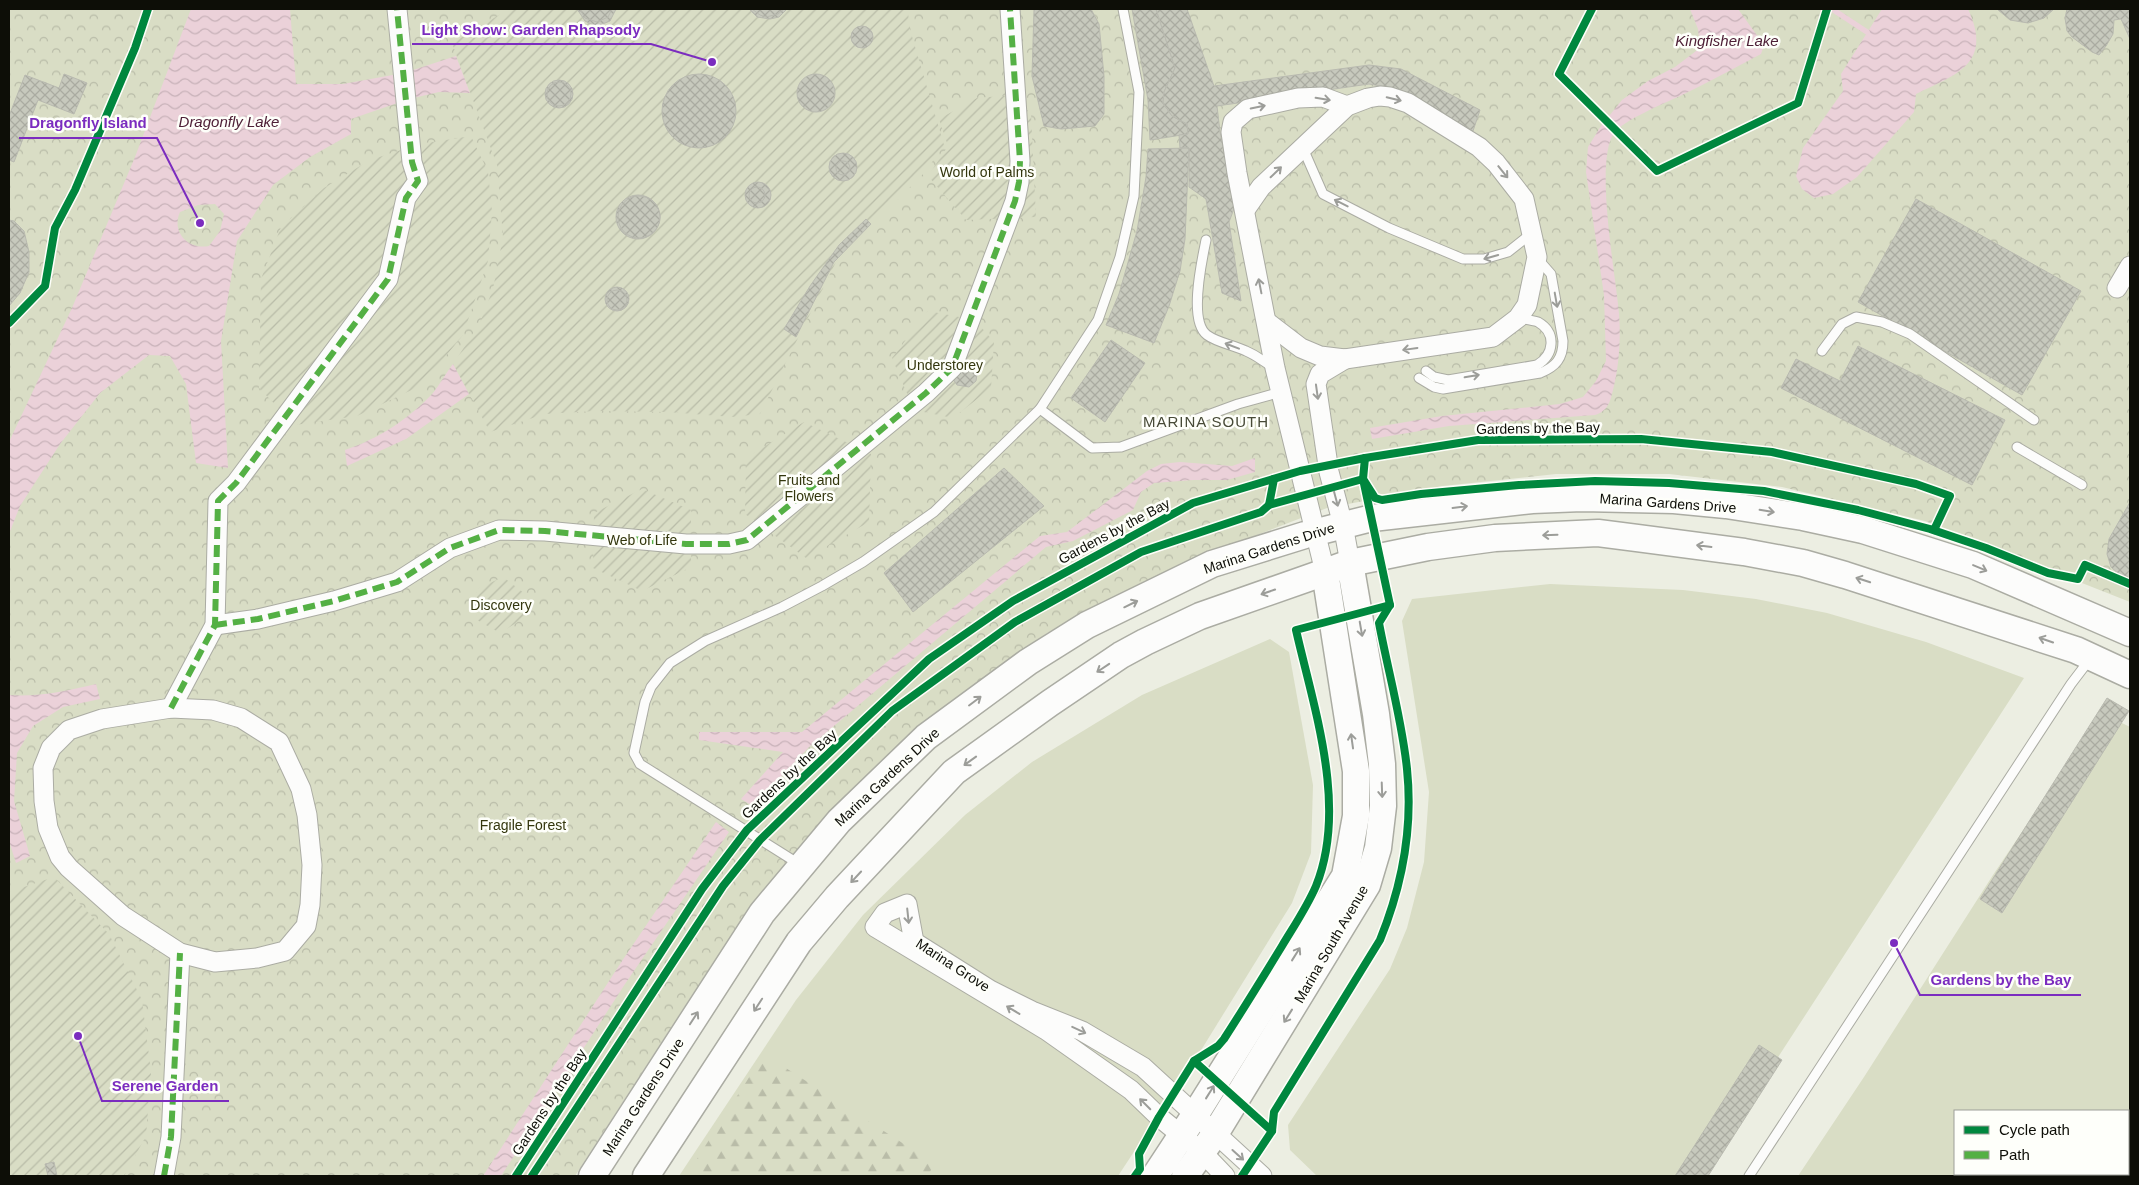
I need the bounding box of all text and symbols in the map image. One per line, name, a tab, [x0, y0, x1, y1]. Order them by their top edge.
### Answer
callout: Light Show: Garden Rhapsody	[412, 14, 651, 44]
text: Light Show: Garden Rhapsody	[421, 21, 641, 38]
water label: Kingfisher Lake	[1675, 32, 1779, 49]
one-way arrow	[1314, 94, 1330, 104]
one-way arrow	[1385, 95, 1401, 104]
one-way arrow	[1250, 102, 1266, 111]
callout: Dragonfly Island	[19, 108, 157, 138]
water label: Dragonfly Lake	[179, 113, 279, 130]
text: Dragonfly Island	[29, 114, 147, 131]
park label: World of Palms	[940, 164, 1034, 180]
one-way arrow	[1497, 165, 1508, 178]
one-way arrow	[1269, 166, 1282, 178]
one-way arrow	[1334, 198, 1349, 208]
one-way arrow	[1484, 253, 1500, 262]
one-way arrow	[1254, 279, 1264, 295]
one-way arrow	[1552, 292, 1562, 308]
one-way arrow	[1225, 340, 1240, 349]
one-way arrow	[1402, 345, 1418, 355]
park label: Understorey	[907, 357, 983, 373]
one-way arrow	[1464, 370, 1480, 380]
one-way arrow	[1312, 384, 1322, 400]
district label: MARINA SOUTH	[1143, 413, 1269, 430]
street label: Gardens by the Bay	[1476, 419, 1600, 437]
park label: Fruits and Flowers	[778, 472, 840, 504]
one-way arrow	[1331, 490, 1341, 506]
street label: Marina Gardens Drive	[1599, 490, 1737, 516]
street label: Gardens by the Bay	[1056, 495, 1172, 567]
one-way arrow	[1451, 502, 1467, 512]
one-way arrow	[1759, 507, 1775, 517]
street label: Marina Gardens Drive	[1201, 519, 1337, 577]
one-way arrow	[1542, 530, 1558, 539]
park label: Web of Life	[607, 532, 677, 548]
one-way arrow	[1696, 541, 1712, 551]
one-way arrow	[1972, 563, 1987, 573]
one-way arrow	[1855, 575, 1871, 585]
one-way arrow	[1260, 588, 1276, 597]
park label: Discovery	[470, 597, 532, 613]
one-way arrow	[1123, 599, 1138, 608]
one-way arrow	[1357, 620, 1367, 636]
one-way arrow	[2038, 635, 2054, 644]
one-way arrow	[1096, 662, 1110, 673]
one-way arrow	[968, 696, 982, 706]
street label: Marina Gardens Drive	[831, 724, 943, 830]
street label: Gardens by the Bay	[738, 726, 840, 822]
one-way arrow	[1347, 733, 1357, 749]
one-way arrow	[964, 755, 977, 766]
one-way arrow	[1378, 781, 1387, 797]
park label: Fragile Forest	[480, 817, 566, 833]
one-way arrow	[850, 870, 862, 883]
street label: Marina South Avenue	[1291, 882, 1371, 1006]
one-way arrow	[903, 908, 913, 924]
street label: Marina Grove	[913, 935, 993, 995]
one-way arrow	[1292, 947, 1302, 961]
callout: Gardens by the Bay	[1920, 965, 2081, 995]
text: Gardens by the Bay	[1931, 971, 2072, 988]
one-way arrow	[753, 998, 763, 1012]
one-way arrow	[1006, 1005, 1020, 1015]
one-way arrow	[1283, 1008, 1293, 1022]
one-way arrow	[689, 1011, 699, 1025]
one-way arrow	[1071, 1026, 1086, 1036]
street label: Marina Gardens Drive	[599, 1035, 687, 1159]
street label: Gardens by the Bay	[509, 1046, 589, 1158]
callout: Serene Garden	[102, 1071, 229, 1101]
text: Serene Garden	[112, 1077, 218, 1094]
one-way arrow	[1206, 1085, 1216, 1099]
one-way arrow	[1139, 1098, 1152, 1110]
legend	[1954, 1110, 2129, 1175]
text: Cycle path	[1999, 1121, 2070, 1138]
text: Path	[1999, 1146, 2030, 1163]
one-way arrow	[1232, 1150, 1245, 1161]

